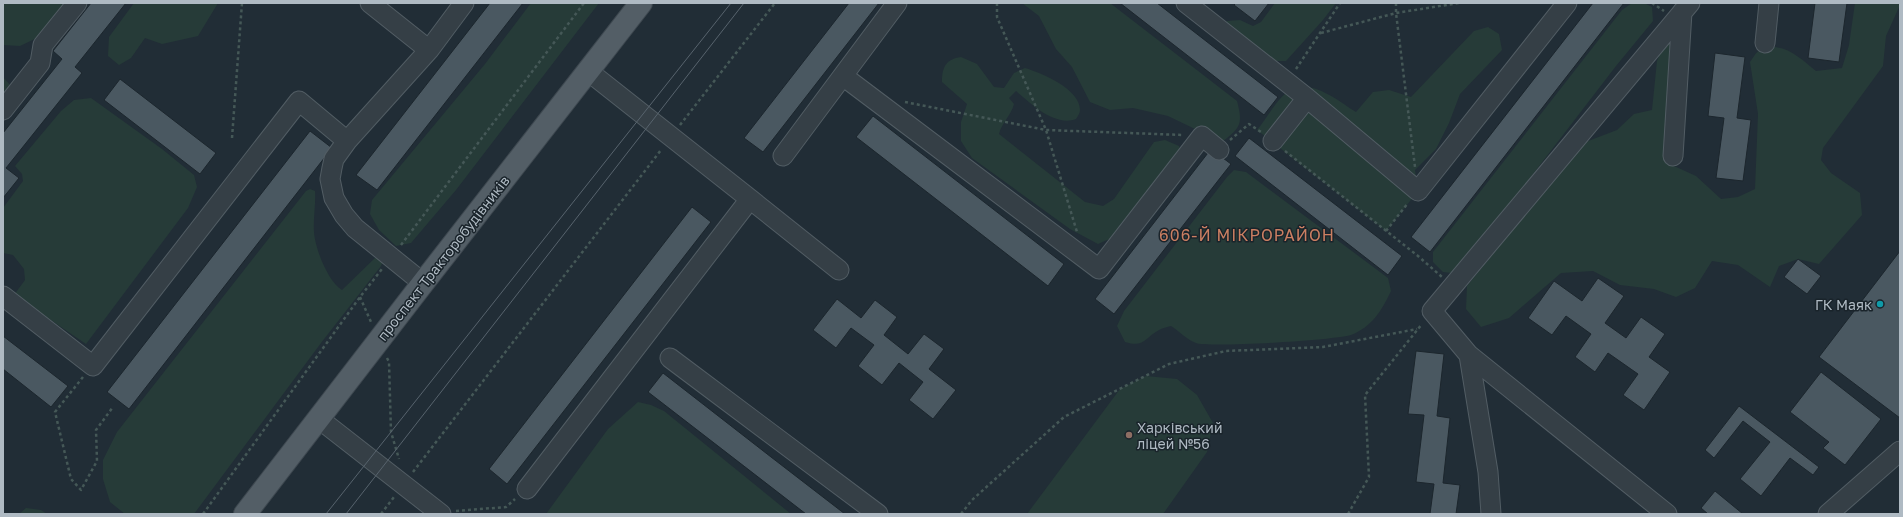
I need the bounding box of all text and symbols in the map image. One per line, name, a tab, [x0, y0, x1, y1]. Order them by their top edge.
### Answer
street label: проспект Тракторобудівників	[373, 172, 513, 344]
district label: 606-Й МІКРОРАЙОН	[1159, 225, 1335, 245]
place label: ГК Маяк	[1815, 296, 1872, 313]
marker: ГК Маяк	[1875, 299, 1885, 309]
place label: Харківський ліцей №56	[1137, 419, 1222, 452]
marker: Харківський ліцей №56	[1124, 430, 1134, 440]

